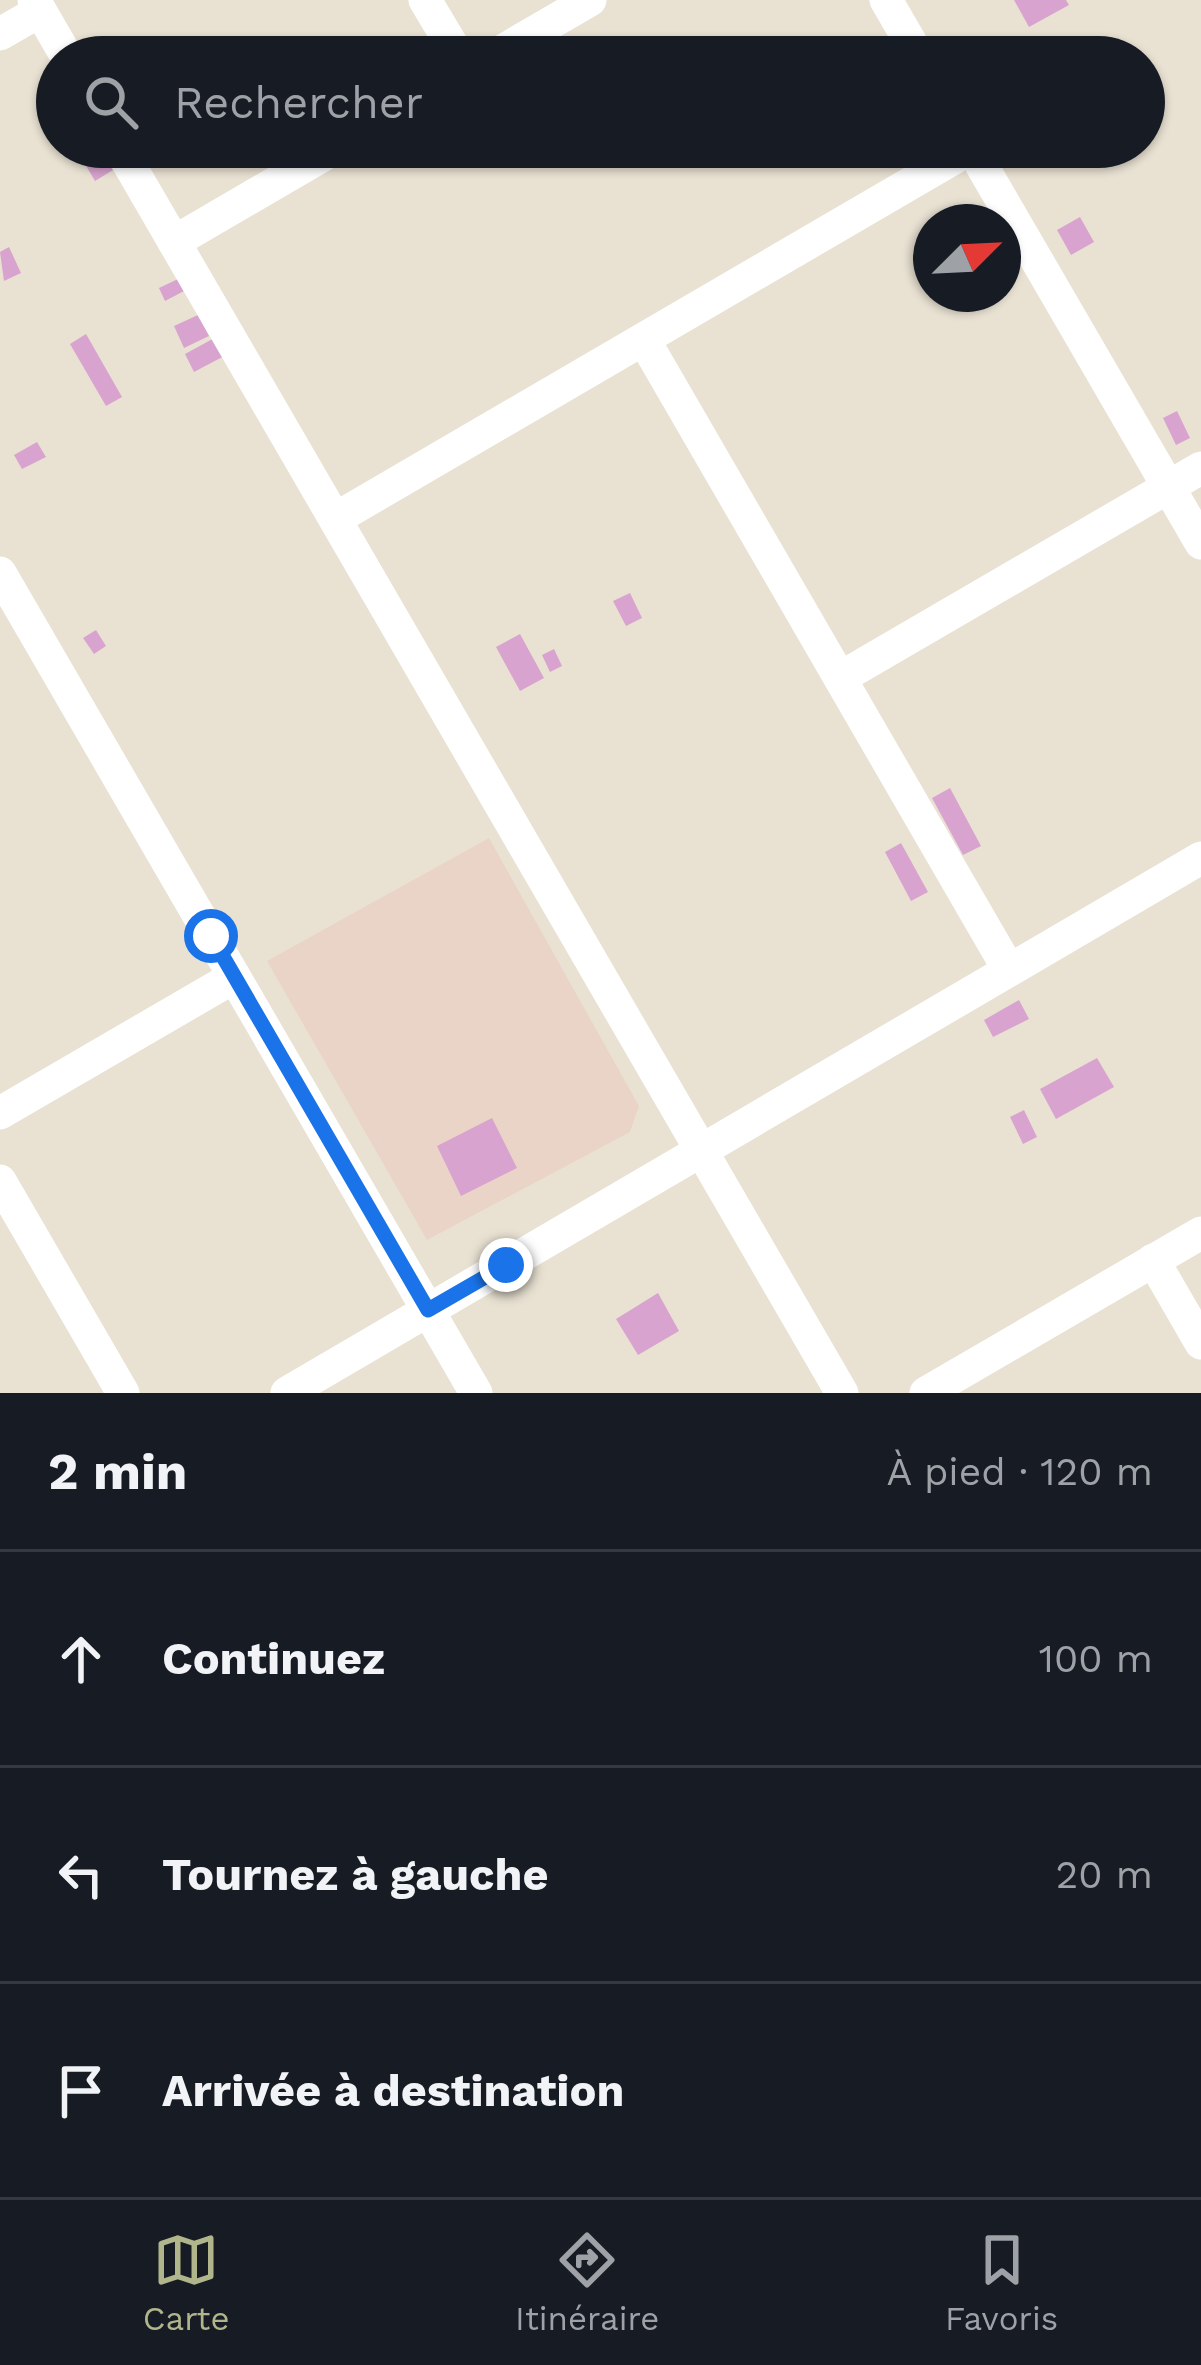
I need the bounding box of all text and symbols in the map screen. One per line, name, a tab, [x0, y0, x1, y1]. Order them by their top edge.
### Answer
search box	[36, 36, 1165, 168]
icon: search	[78, 69, 144, 135]
text: Rechercher	[174, 76, 423, 129]
north arrow	[913, 204, 1021, 312]
route start	[184, 909, 238, 963]
route end	[479, 1238, 533, 1292]
text: 2 min	[48, 1442, 187, 1501]
text: À pied · 120 m	[886, 1449, 1153, 1494]
icon: ahead	[48, 1626, 114, 1692]
text: Continuez	[162, 1632, 385, 1685]
text: 100 m	[1039, 1636, 1153, 1681]
icon: left	[48, 1842, 114, 1908]
text: Tournez à gauche	[162, 1848, 549, 1901]
text: 20 m	[1056, 1852, 1153, 1897]
icon: arrive	[48, 2058, 114, 2124]
text: Arrivée à destination	[162, 2064, 624, 2117]
tab: Carte	[143, 2227, 229, 2338]
tab: Itinéraire	[515, 2227, 659, 2338]
tab: Favoris	[945, 2227, 1058, 2338]

